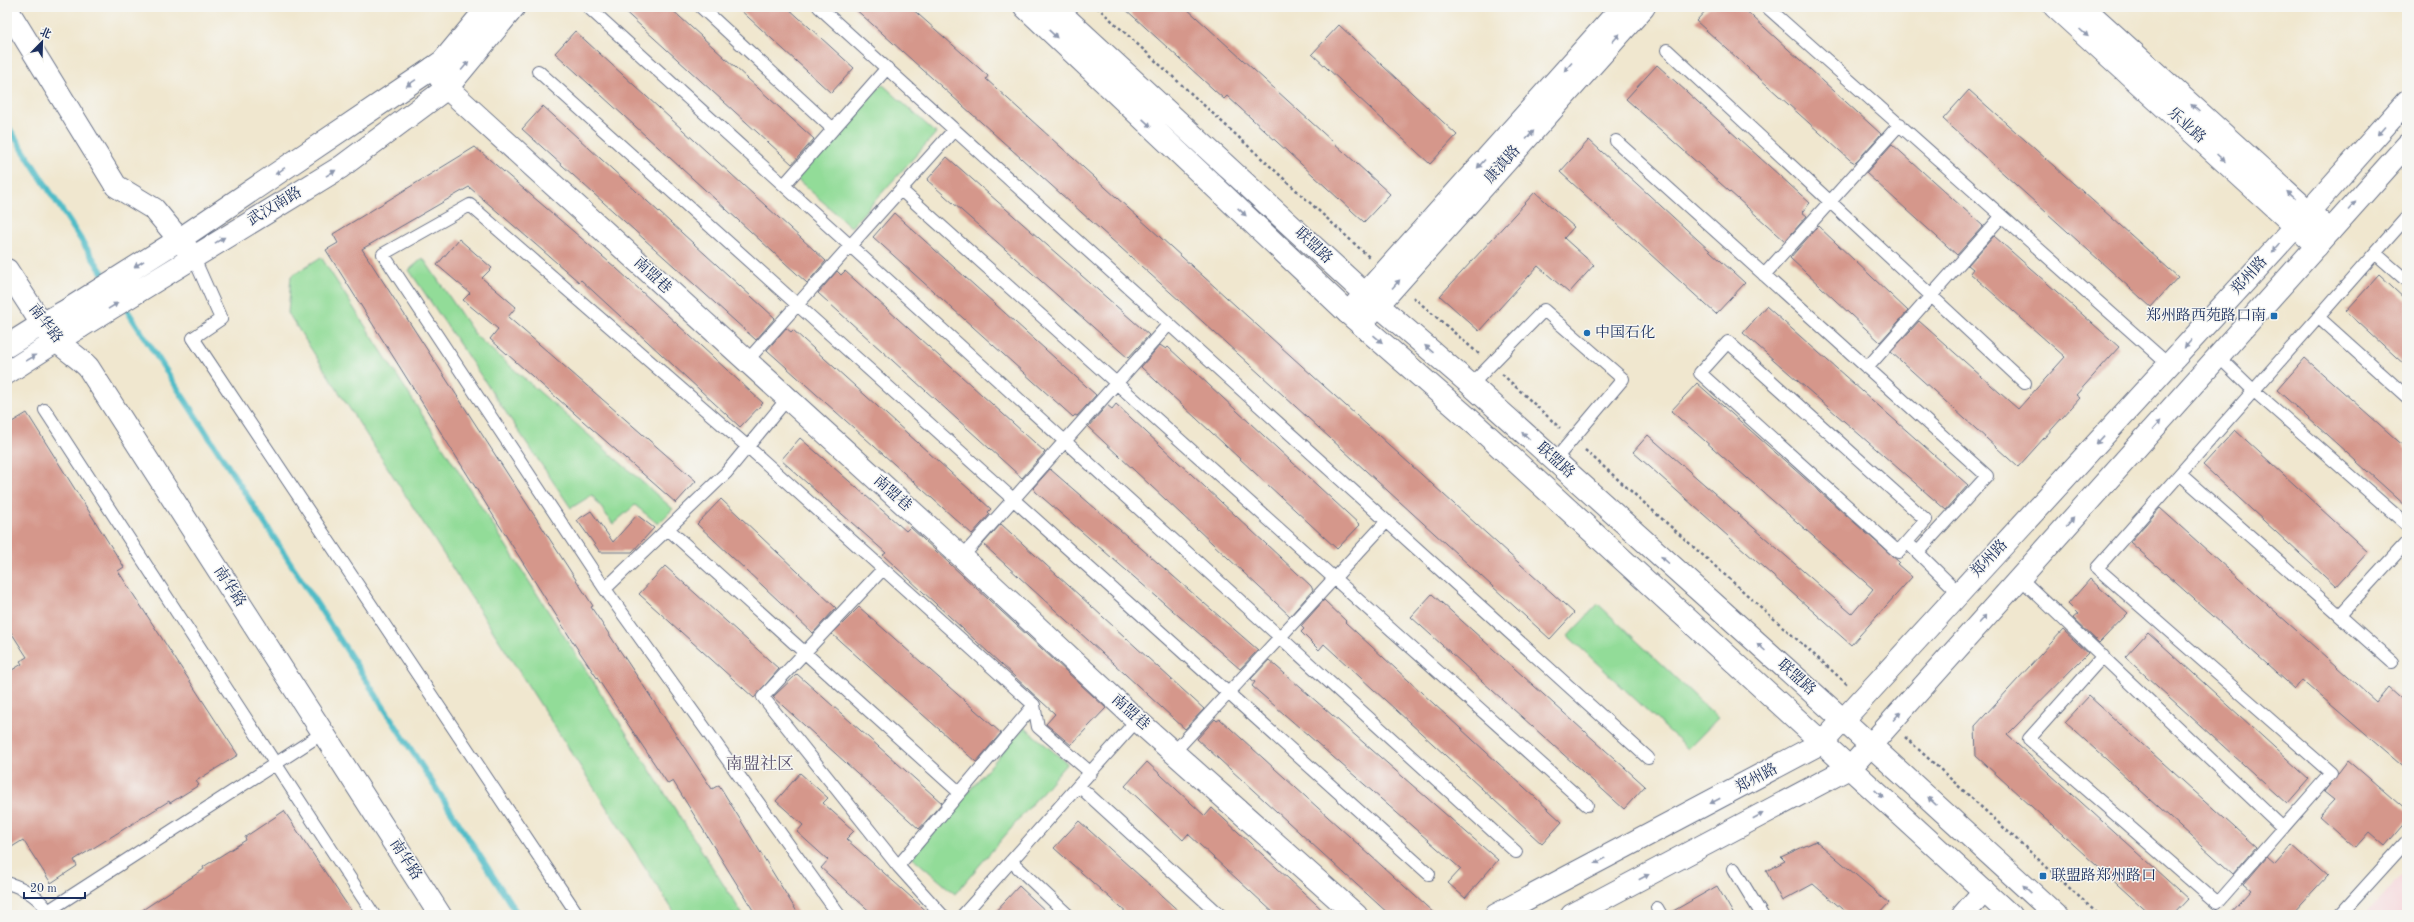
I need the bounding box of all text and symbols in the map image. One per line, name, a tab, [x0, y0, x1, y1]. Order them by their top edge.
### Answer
north arrow	[22, 22, 62, 62]
text: 北	[38, 26, 53, 41]
one-way arrow	[1048, 29, 1058, 38]
one-way arrow	[2078, 29, 2089, 38]
one-way arrow	[1612, 33, 1621, 44]
one-way arrow	[461, 61, 470, 72]
one-way arrow	[1563, 62, 1572, 73]
one-way arrow	[406, 79, 416, 87]
one-way arrow	[2189, 103, 2200, 112]
street label: 乐业路	[2164, 104, 2209, 147]
one-way arrow	[1143, 118, 1152, 127]
one-way arrow	[2377, 126, 2386, 135]
one-way arrow	[1525, 130, 1534, 141]
street label: 康滇路	[1481, 142, 1524, 187]
one-way arrow	[2216, 154, 2227, 163]
one-way arrow	[1477, 160, 1486, 169]
one-way arrow	[275, 167, 285, 175]
one-way arrow	[325, 169, 337, 176]
street label: 武汉南路	[244, 183, 305, 229]
one-way arrow	[2286, 190, 2296, 199]
one-way arrow	[2347, 201, 2357, 211]
one-way arrow	[1237, 208, 1247, 217]
street label: 联盟路	[1291, 224, 1336, 267]
one-way arrow	[214, 236, 226, 243]
one-way arrow	[2272, 244, 2281, 253]
street label: 郑州路	[2228, 253, 2271, 298]
street label: 南盟巷	[630, 254, 675, 297]
one-way arrow	[133, 261, 145, 268]
one-way arrow	[1392, 279, 1401, 290]
street label: 南华路	[25, 300, 66, 346]
one-way arrow	[108, 302, 118, 310]
place label: 郑州路西苑路口南	[2146, 307, 2266, 324]
marker: 郑州路西苑路口南	[2269, 311, 2279, 321]
place label: 中国石化	[1595, 324, 1655, 341]
marker: 中国石化	[1582, 328, 1592, 338]
one-way arrow	[1373, 334, 1383, 344]
one-way arrow	[2183, 339, 2193, 349]
one-way arrow	[1424, 345, 1435, 354]
one-way arrow	[25, 354, 37, 361]
one-way arrow	[2152, 421, 2161, 430]
one-way arrow	[1521, 431, 1531, 440]
one-way arrow	[2095, 435, 2105, 445]
street label: 联盟路	[1533, 439, 1578, 482]
street label: 南盟巷	[870, 472, 915, 515]
one-way arrow	[2065, 517, 2074, 527]
street label: 郑州路	[1968, 536, 2011, 581]
one-way arrow	[1660, 556, 1669, 565]
street label: 南华路	[210, 563, 249, 610]
one-way arrow	[1978, 614, 1988, 624]
one-way arrow	[1756, 642, 1767, 651]
street label: 联盟路	[1774, 656, 1819, 699]
street label: 南盟巷	[1108, 691, 1153, 734]
one-way arrow	[1892, 711, 1902, 721]
district label: 南盟社区	[726, 754, 794, 773]
street label: 郑州路	[1733, 760, 1780, 796]
one-way arrow	[1874, 789, 1884, 799]
one-way arrow	[1709, 797, 1721, 804]
one-way arrow	[1927, 797, 1936, 806]
one-way arrow	[1753, 813, 1764, 819]
street label: 南华路	[386, 836, 425, 883]
one-way arrow	[1594, 858, 1606, 864]
place label: 联盟路郑州路口	[2051, 867, 2156, 884]
marker: 联盟路郑州路口	[2038, 871, 2048, 881]
scale bar	[24, 874, 85, 900]
one-way arrow	[1638, 874, 1649, 880]
text: 20 m	[30, 883, 57, 895]
one-way arrow	[2022, 884, 2032, 893]

